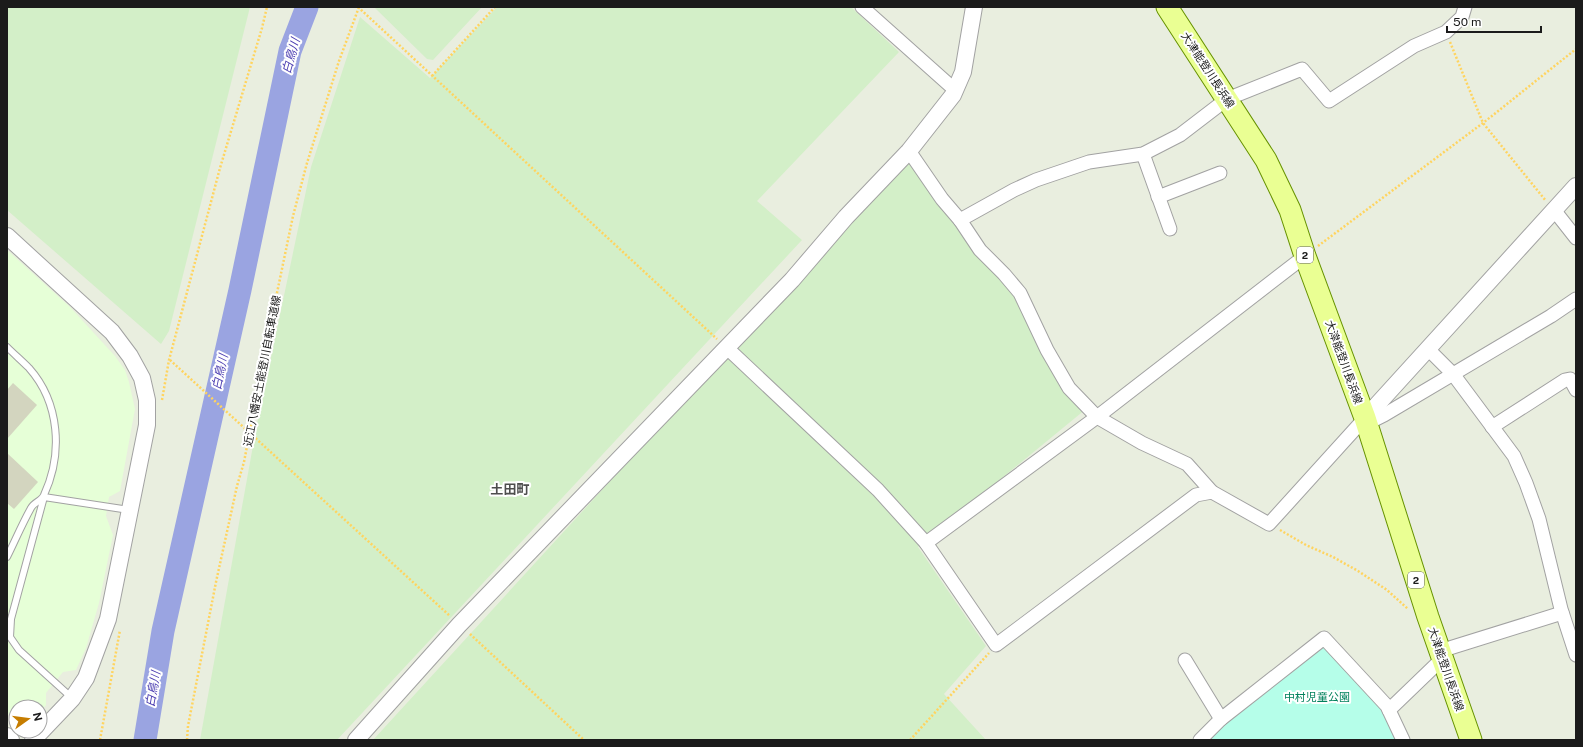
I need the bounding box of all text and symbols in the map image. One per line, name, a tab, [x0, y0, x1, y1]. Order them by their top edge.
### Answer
scale bar	[1447, 8, 1541, 34]
text: 50 m	[1453, 15, 1481, 29]
street label: 大津能登川長浜線	[1179, 30, 1237, 110]
water label: 白鳥川	[279, 35, 303, 75]
road number: 2	[1297, 247, 1313, 263]
street label: 近江八幡安土能登川自転車道線	[241, 294, 283, 448]
street label: 大津能登川長浜線	[1323, 319, 1365, 405]
water label: 白鳥川	[209, 351, 231, 391]
district label: 土田町	[490, 482, 530, 497]
road number: 2	[1408, 572, 1424, 588]
street label: 大津能登川長浜線	[1426, 625, 1466, 713]
water label: 白鳥川	[143, 668, 163, 708]
park label: 中村児童公園	[1284, 691, 1350, 703]
north arrow	[8, 699, 48, 739]
text: N	[31, 711, 45, 722]

